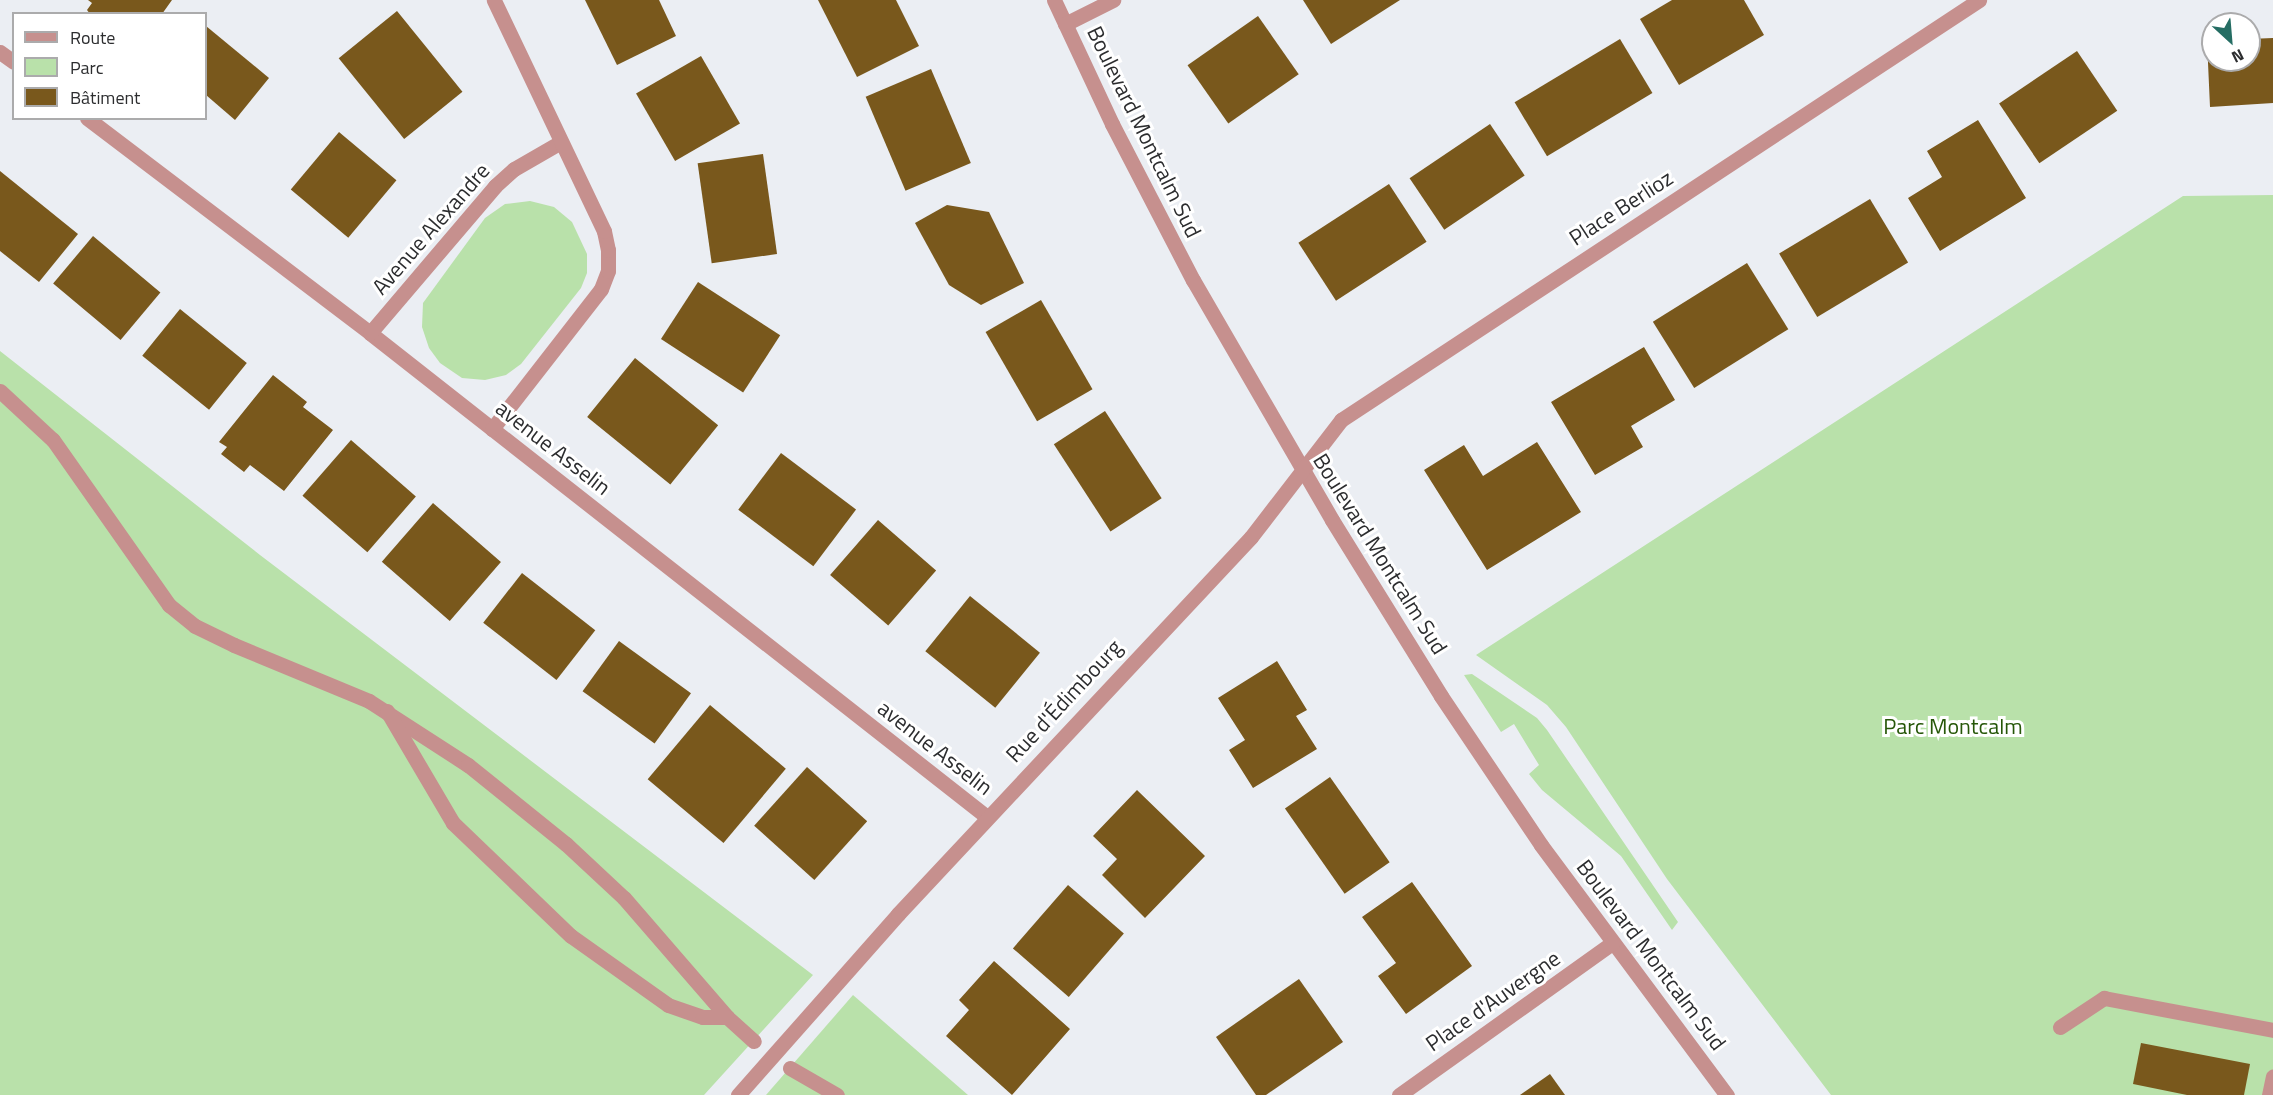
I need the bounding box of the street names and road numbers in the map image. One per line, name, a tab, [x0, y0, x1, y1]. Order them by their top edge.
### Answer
street label: Boulevard Montcalm Sud	[1081, 22, 1207, 242]
street label: Avenue Alexandre	[367, 158, 495, 300]
street label: Place Berlioz	[1564, 165, 1678, 251]
street label: avenue Asselin	[490, 395, 616, 501]
street label: Boulevard Montcalm Sud	[1307, 449, 1453, 659]
street label: Rue d'Édimbourg	[1001, 634, 1127, 768]
street label: avenue Asselin	[872, 695, 998, 801]
street label: Boulevard Montcalm Sud	[1571, 855, 1731, 1055]
street label: Place d'Auvergne	[1421, 945, 1565, 1057]

